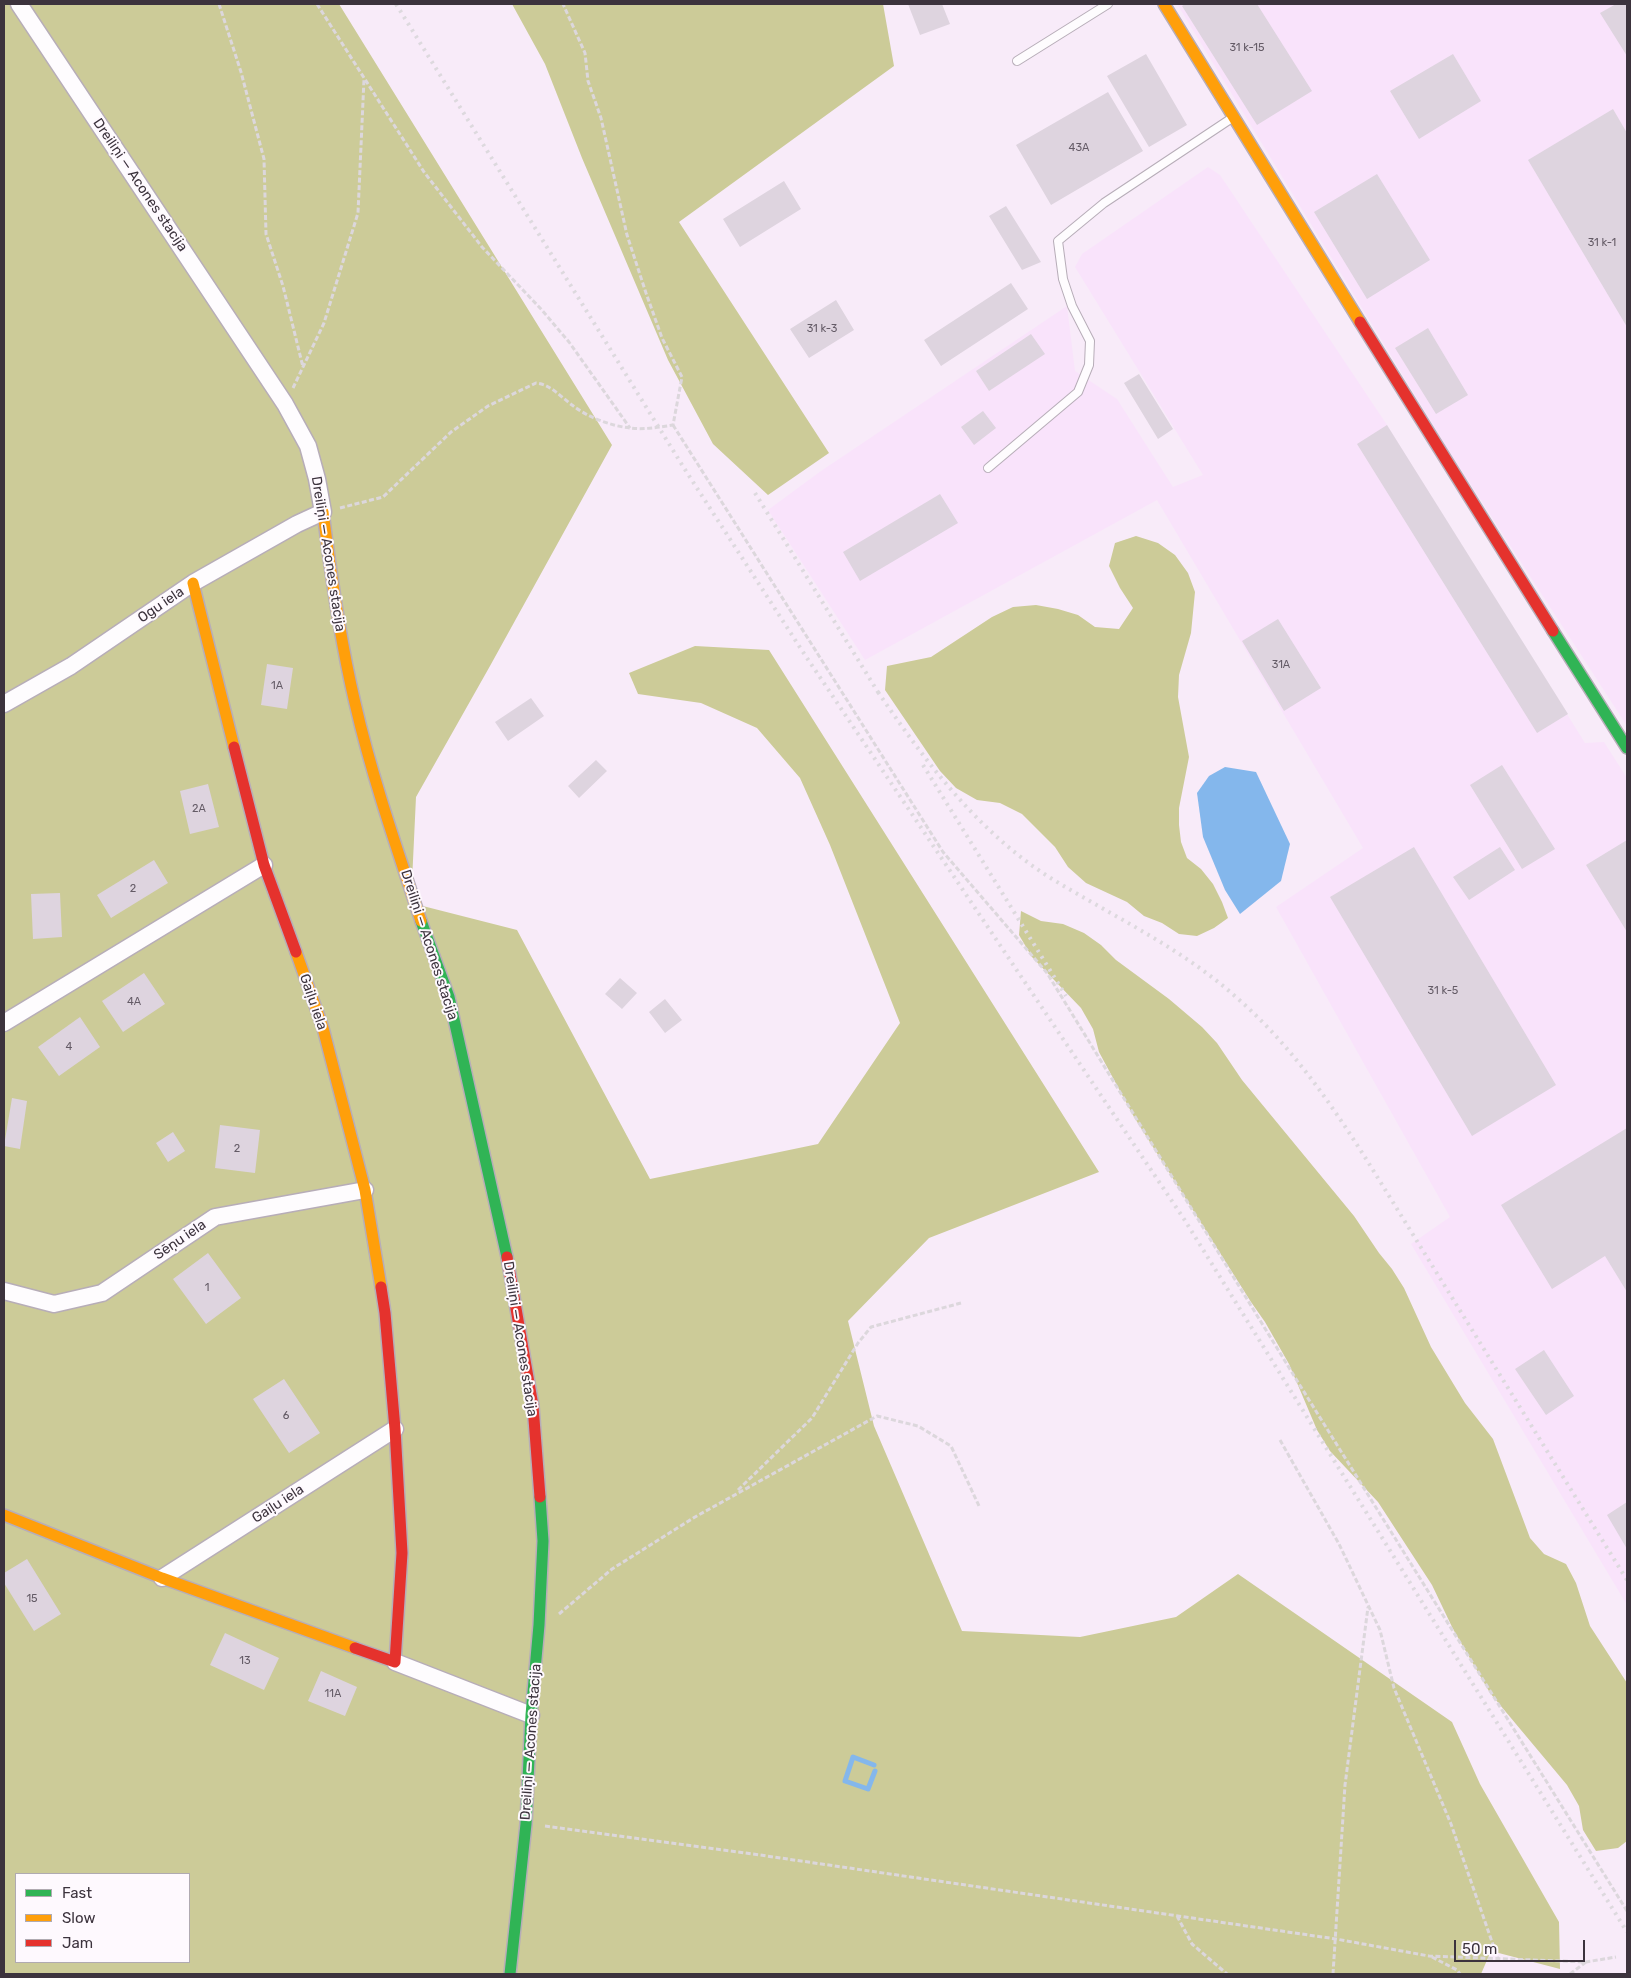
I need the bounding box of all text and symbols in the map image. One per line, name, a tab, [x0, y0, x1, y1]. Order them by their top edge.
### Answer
house number: 31 k-15	[1229, 41, 1265, 55]
street label: Dreiliņi — Acones stacija	[89, 115, 191, 255]
house number: 43A	[1069, 141, 1089, 155]
house number: 31 k-1	[1588, 236, 1616, 250]
house number: 31 k-3	[807, 322, 837, 336]
street label: Dreiliņi — Acones stacija	[307, 475, 349, 633]
street label: Ogu iela	[135, 583, 187, 627]
house number: 31A	[1272, 658, 1290, 672]
house number: 1A	[271, 679, 283, 693]
house number: 2A	[192, 802, 206, 816]
street label: Dreiliņi — Acones stacija	[397, 868, 461, 1022]
house number: 2	[130, 882, 136, 896]
street label: Gaiļu iela	[296, 972, 330, 1032]
house number: 31 k-5	[1428, 984, 1458, 998]
house number: 4A	[127, 995, 141, 1009]
house number: 4	[66, 1040, 72, 1054]
house number: 2	[234, 1142, 240, 1156]
street label: Sēņu iela	[151, 1216, 209, 1264]
street label: Dreiliņi — Acones stacija	[499, 1260, 541, 1418]
house number: 1	[205, 1281, 209, 1295]
house number: 6	[283, 1409, 289, 1423]
street label: Gaiļu iela	[249, 1481, 307, 1527]
house number: 15	[26, 1592, 38, 1606]
house number: 13	[239, 1654, 251, 1668]
street label: Dreiliņi — Acones stacija	[517, 1663, 545, 1821]
house number: 11A	[325, 1687, 341, 1701]
legend	[15, 1873, 190, 1963]
text: Fast	[62, 1884, 92, 1902]
text: Slow	[62, 1909, 95, 1927]
scale bar	[1456, 1930, 1587, 1962]
text: Jam	[62, 1934, 93, 1952]
text: 50 m	[1462, 1940, 1497, 1958]

